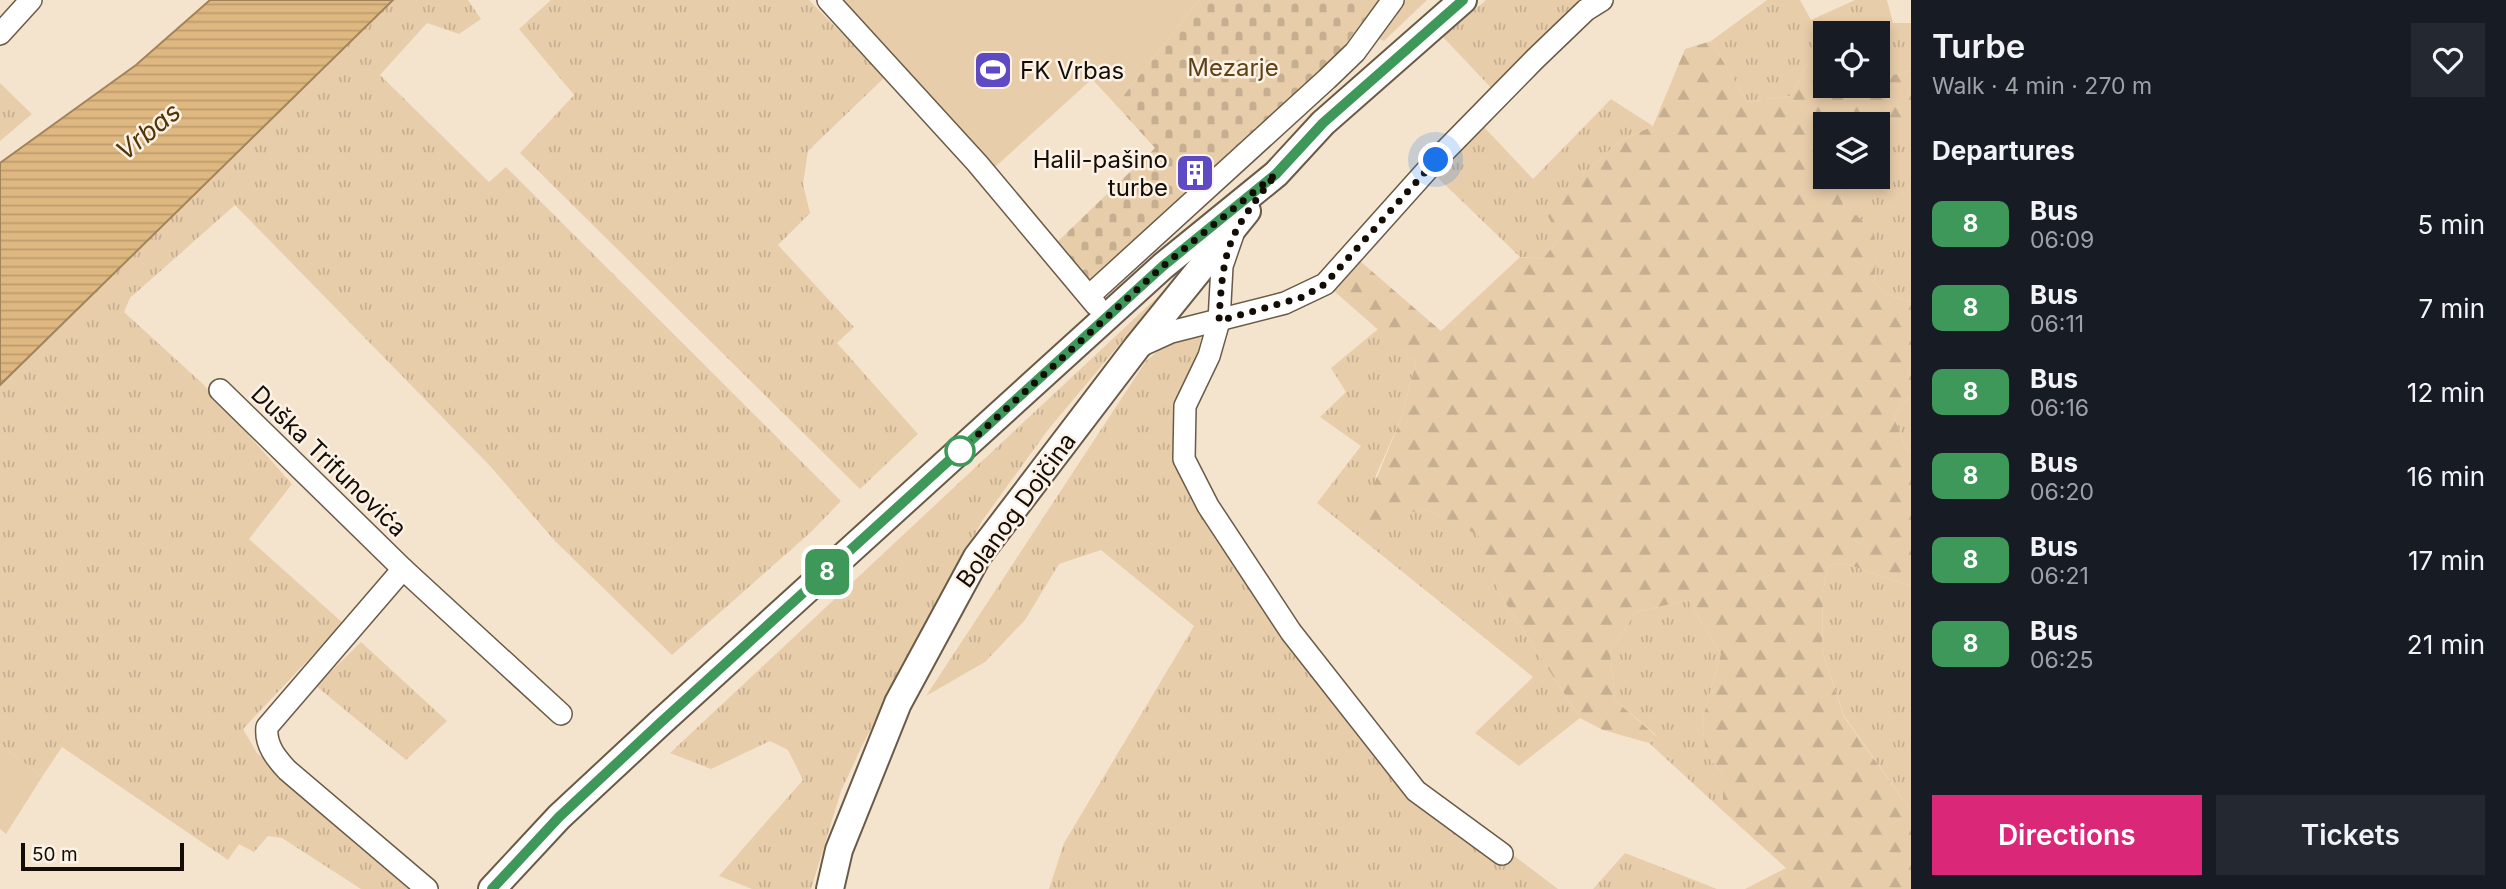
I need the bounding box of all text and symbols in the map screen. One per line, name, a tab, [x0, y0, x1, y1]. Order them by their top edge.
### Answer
map controls	[1813, 21, 1890, 189]
button: locate	[1813, 21, 1890, 98]
button: heart	[2411, 23, 2485, 97]
text: Turbe	[1932, 26, 2025, 66]
sports icon: FK Vrbas	[972, 49, 1014, 91]
park label: Mezarje	[1187, 53, 1279, 82]
place label: FK Vrbas	[1020, 56, 1124, 85]
text: Walk · 4 min · 270 m	[1932, 72, 2152, 100]
water label: Vrbas	[110, 96, 186, 166]
button: layers	[1813, 112, 1890, 189]
text: Departures	[1932, 135, 2075, 166]
your location	[1418, 142, 1453, 177]
place label: Halil-pašino turbe	[1033, 145, 1168, 202]
building icon: Halil-pašino turbe	[1174, 152, 1216, 194]
text: Bus	[2030, 195, 2078, 226]
text: 8	[1963, 209, 1978, 238]
text: 5 min	[2417, 209, 2485, 240]
text: 06:09	[2030, 226, 2094, 254]
text: Bus	[2030, 279, 2078, 310]
text: 8	[1963, 293, 1978, 322]
text: 7 min	[2419, 293, 2485, 324]
text: 06:11	[2030, 310, 2084, 338]
text: Bus	[2030, 363, 2078, 394]
text: 8	[1963, 377, 1978, 406]
text: 12 min	[2407, 377, 2485, 408]
street label: Duška Trifunovića	[245, 379, 413, 543]
text: 06:16	[2030, 394, 2089, 422]
street label: Bolanog Dojčina	[950, 427, 1082, 593]
unlabelled marker	[945, 436, 975, 466]
text: Bus	[2030, 447, 2078, 478]
text: 8	[1963, 461, 1978, 490]
text: 16 min	[2407, 461, 2485, 492]
text: 06:20	[2030, 478, 2094, 506]
text: Bus	[2030, 531, 2078, 562]
text: 8	[1963, 545, 1978, 574]
text: 17 min	[2408, 545, 2485, 576]
line badge: 8	[804, 549, 850, 595]
text: 8	[819, 557, 835, 586]
text: 06:21	[2030, 562, 2089, 590]
text: Bus	[2030, 615, 2078, 646]
text: 8	[1963, 629, 1978, 658]
text: 21 min	[2407, 629, 2485, 660]
text: 06:25	[2030, 646, 2093, 674]
button: Directions	[1932, 795, 2202, 875]
button: Tickets	[2216, 795, 2485, 875]
scale bar	[21, 840, 184, 872]
text: 50 m	[32, 843, 78, 866]

